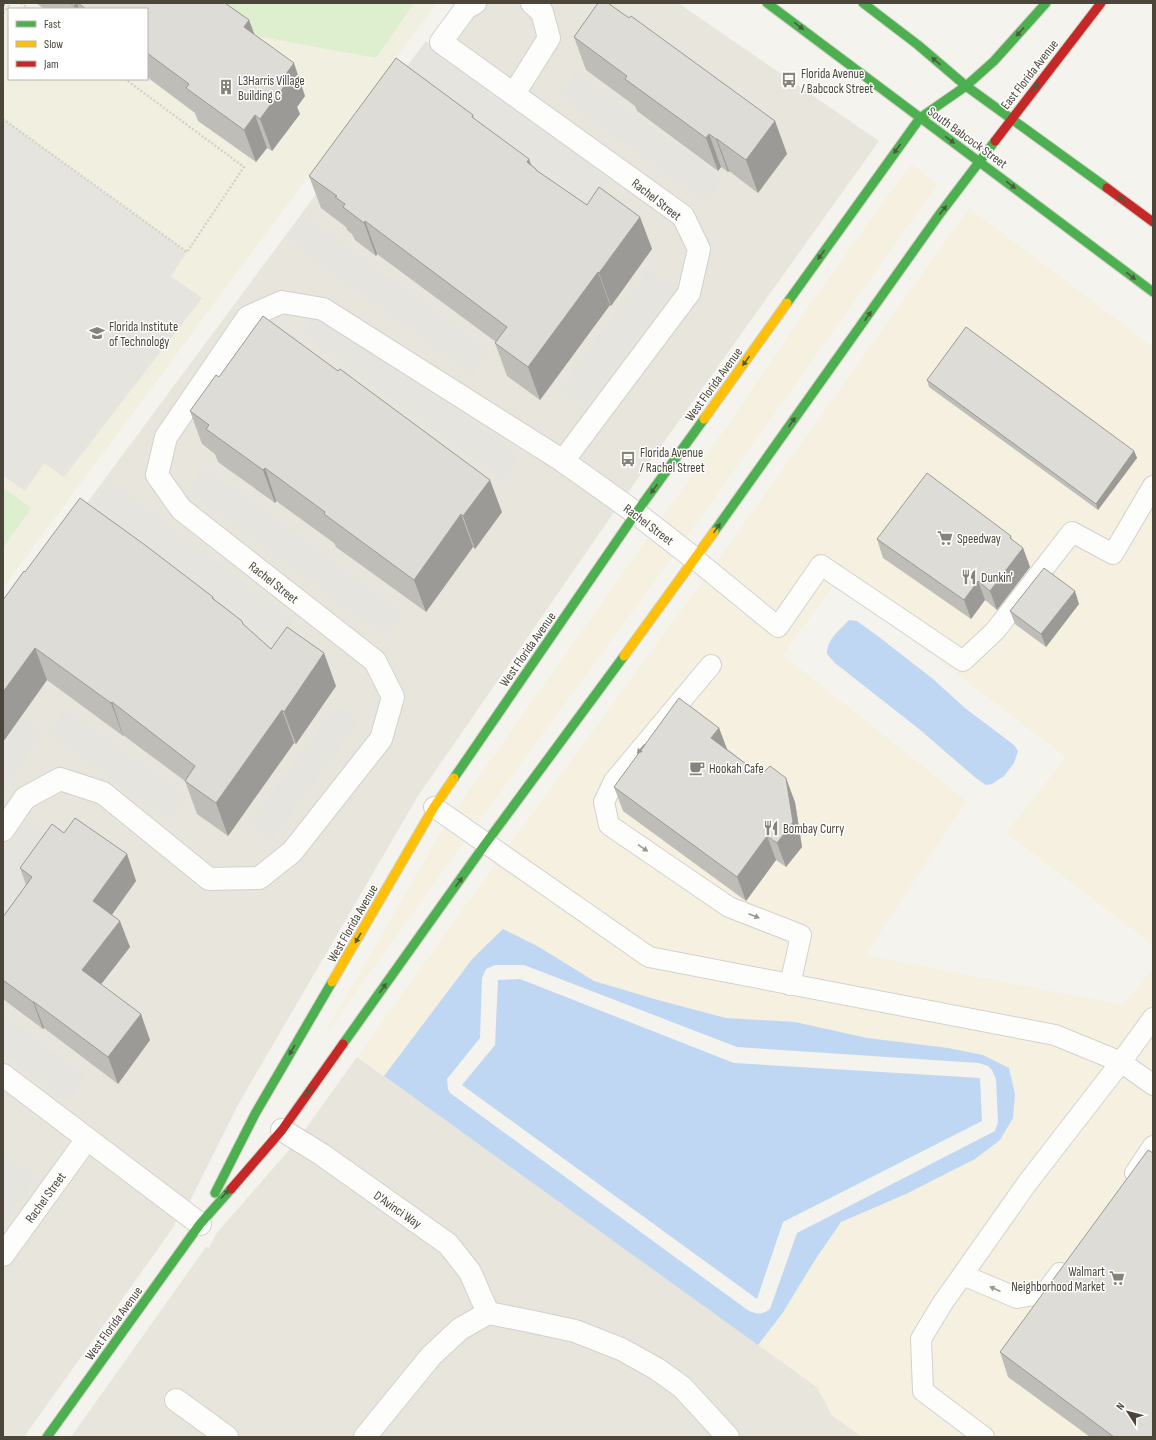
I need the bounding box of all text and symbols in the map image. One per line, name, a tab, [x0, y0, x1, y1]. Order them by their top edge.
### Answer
legend	[8, 8, 148, 80]
text: Fast	[44, 17, 61, 32]
one-way arrow	[793, 22, 804, 31]
one-way arrow	[1015, 27, 1024, 37]
text: Slow	[44, 37, 63, 52]
street label: East Florida Avenue	[998, 37, 1062, 113]
text: Jam	[43, 57, 59, 72]
one-way arrow	[931, 57, 942, 66]
place label: Florida Avenue / Babcock Street	[801, 66, 873, 97]
bus stop icon: Florida Avenue / Babcock Street	[780, 71, 798, 89]
place label: L3Harris Village Building C	[238, 73, 305, 104]
building icon: L3Harris Village Building C	[217, 78, 235, 96]
one-way arrow	[1030, 82, 1039, 93]
street label: South Babcock Street	[925, 104, 1010, 172]
one-way arrow	[945, 136, 955, 144]
one-way arrow	[893, 144, 901, 155]
street label: Rachel Street	[628, 175, 684, 224]
one-way arrow	[1006, 181, 1017, 189]
one-way arrow	[1116, 195, 1127, 203]
one-way arrow	[939, 204, 948, 215]
one-way arrow	[817, 250, 825, 260]
one-way arrow	[1125, 271, 1136, 280]
one-way arrow	[864, 310, 872, 321]
place label: Florida Institute of Technology	[109, 319, 178, 350]
school or university icon: Florida Institute of Technology	[88, 324, 106, 342]
street label: West Florida Avenue	[682, 345, 746, 425]
one-way arrow	[741, 355, 750, 366]
one-way arrow	[788, 416, 796, 427]
place label: Florida Avenue / Rachel Street	[640, 445, 705, 476]
bus stop icon: Florida Avenue / Rachel Street	[619, 450, 637, 468]
one-way arrow	[650, 484, 658, 494]
street label: Rachel Street	[620, 501, 677, 549]
one-way arrow	[713, 522, 721, 533]
supermarket icon: Speedway	[936, 529, 954, 547]
place label: Speedway	[957, 531, 1001, 547]
street label: Rachel Street	[245, 558, 301, 607]
restaurant icon: Dunkin'	[960, 568, 978, 586]
place label: Dunkin'	[981, 570, 1013, 586]
street label: West Florida Avenue	[496, 609, 559, 690]
one-way arrow	[636, 744, 645, 754]
cafe icon: Hookah Cafe	[688, 759, 706, 777]
place label: Hookah Cafe	[709, 761, 764, 777]
restaurant icon: Bombay Curry	[762, 819, 780, 837]
place label: Bombay Curry	[783, 821, 844, 837]
one-way arrow	[638, 845, 649, 852]
one-way arrow	[454, 877, 462, 887]
street label: West Florida Avenue	[324, 882, 382, 965]
one-way arrow	[748, 914, 760, 920]
one-way arrow	[354, 932, 361, 944]
one-way arrow	[379, 982, 387, 993]
one-way arrow	[289, 1044, 296, 1056]
one-way arrow	[303, 1088, 311, 1099]
street label: Rachel Street	[22, 1169, 70, 1226]
street label: D'Avinci Way	[370, 1188, 424, 1232]
one-way arrow	[221, 1189, 230, 1199]
place label: Walmart Neighborhood Market	[1011, 1264, 1105, 1295]
supermarket icon: Walmart Neighborhood Market	[1108, 1269, 1126, 1287]
street label: West Florida Avenue	[82, 1284, 146, 1364]
one-way arrow	[988, 1285, 1000, 1291]
north arrow	[1108, 1392, 1148, 1432]
text: N	[1113, 1400, 1127, 1413]

